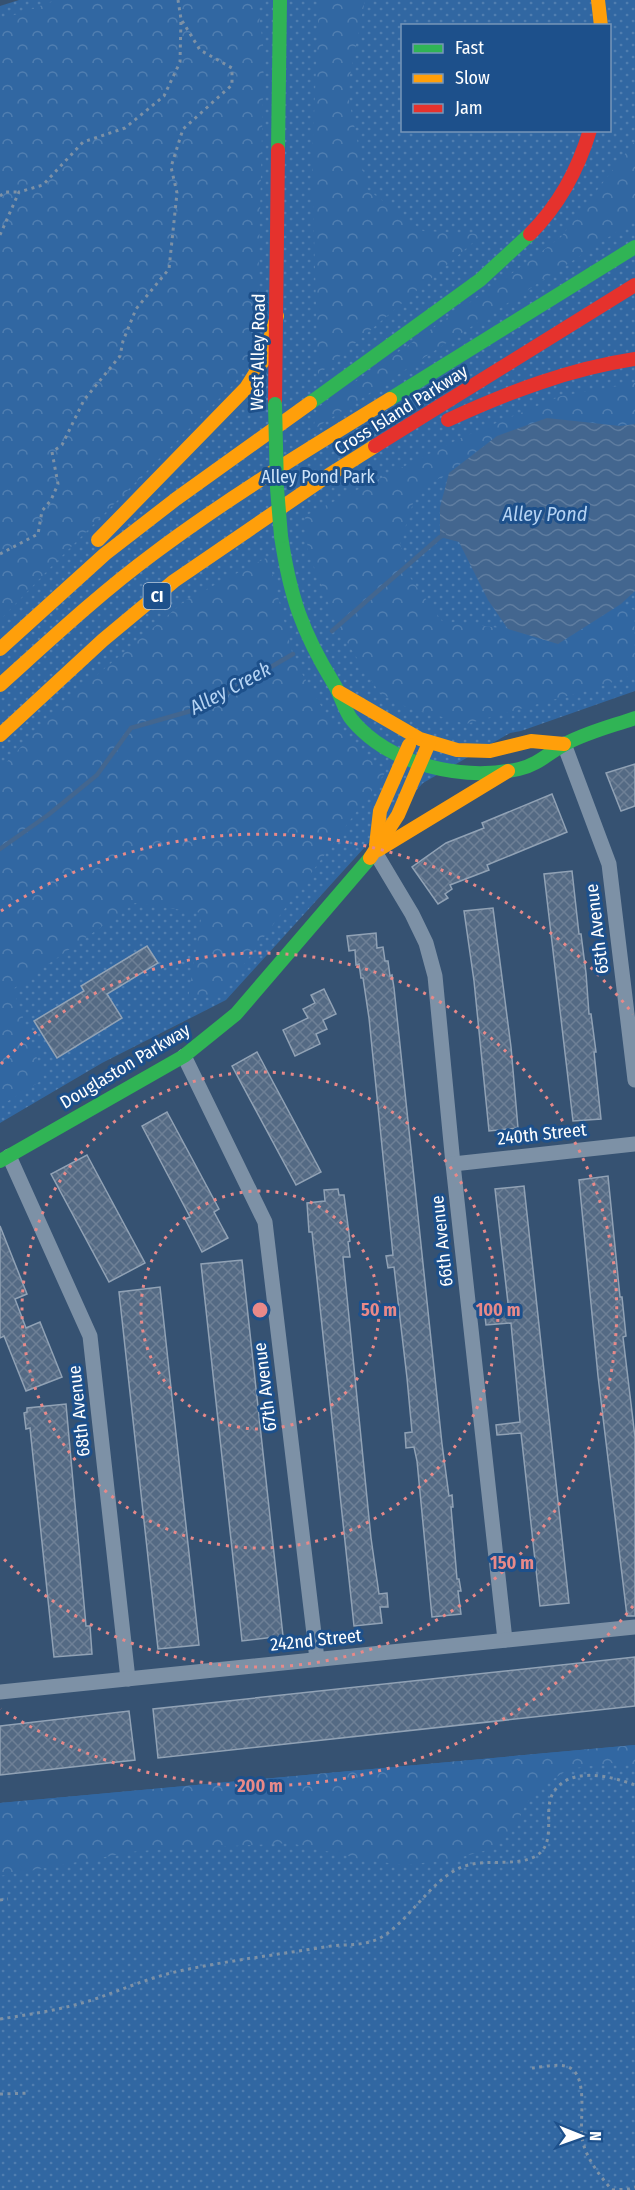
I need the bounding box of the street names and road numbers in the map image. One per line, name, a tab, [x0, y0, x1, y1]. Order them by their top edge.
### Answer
street label: West Alley Road	[246, 293, 270, 411]
street label: Cross Island Parkway	[330, 360, 472, 460]
road number: CI	[144, 583, 170, 609]
street label: 65th Avenue	[581, 883, 613, 975]
street label: Douglaston Parkway	[56, 1019, 194, 1113]
street label: 240th Street	[496, 1118, 588, 1150]
street label: 66th Avenue	[426, 1194, 458, 1288]
street label: 67th Avenue	[249, 1341, 281, 1433]
street label: 68th Avenue	[63, 1364, 95, 1458]
street label: 242nd Street	[269, 1624, 363, 1656]

